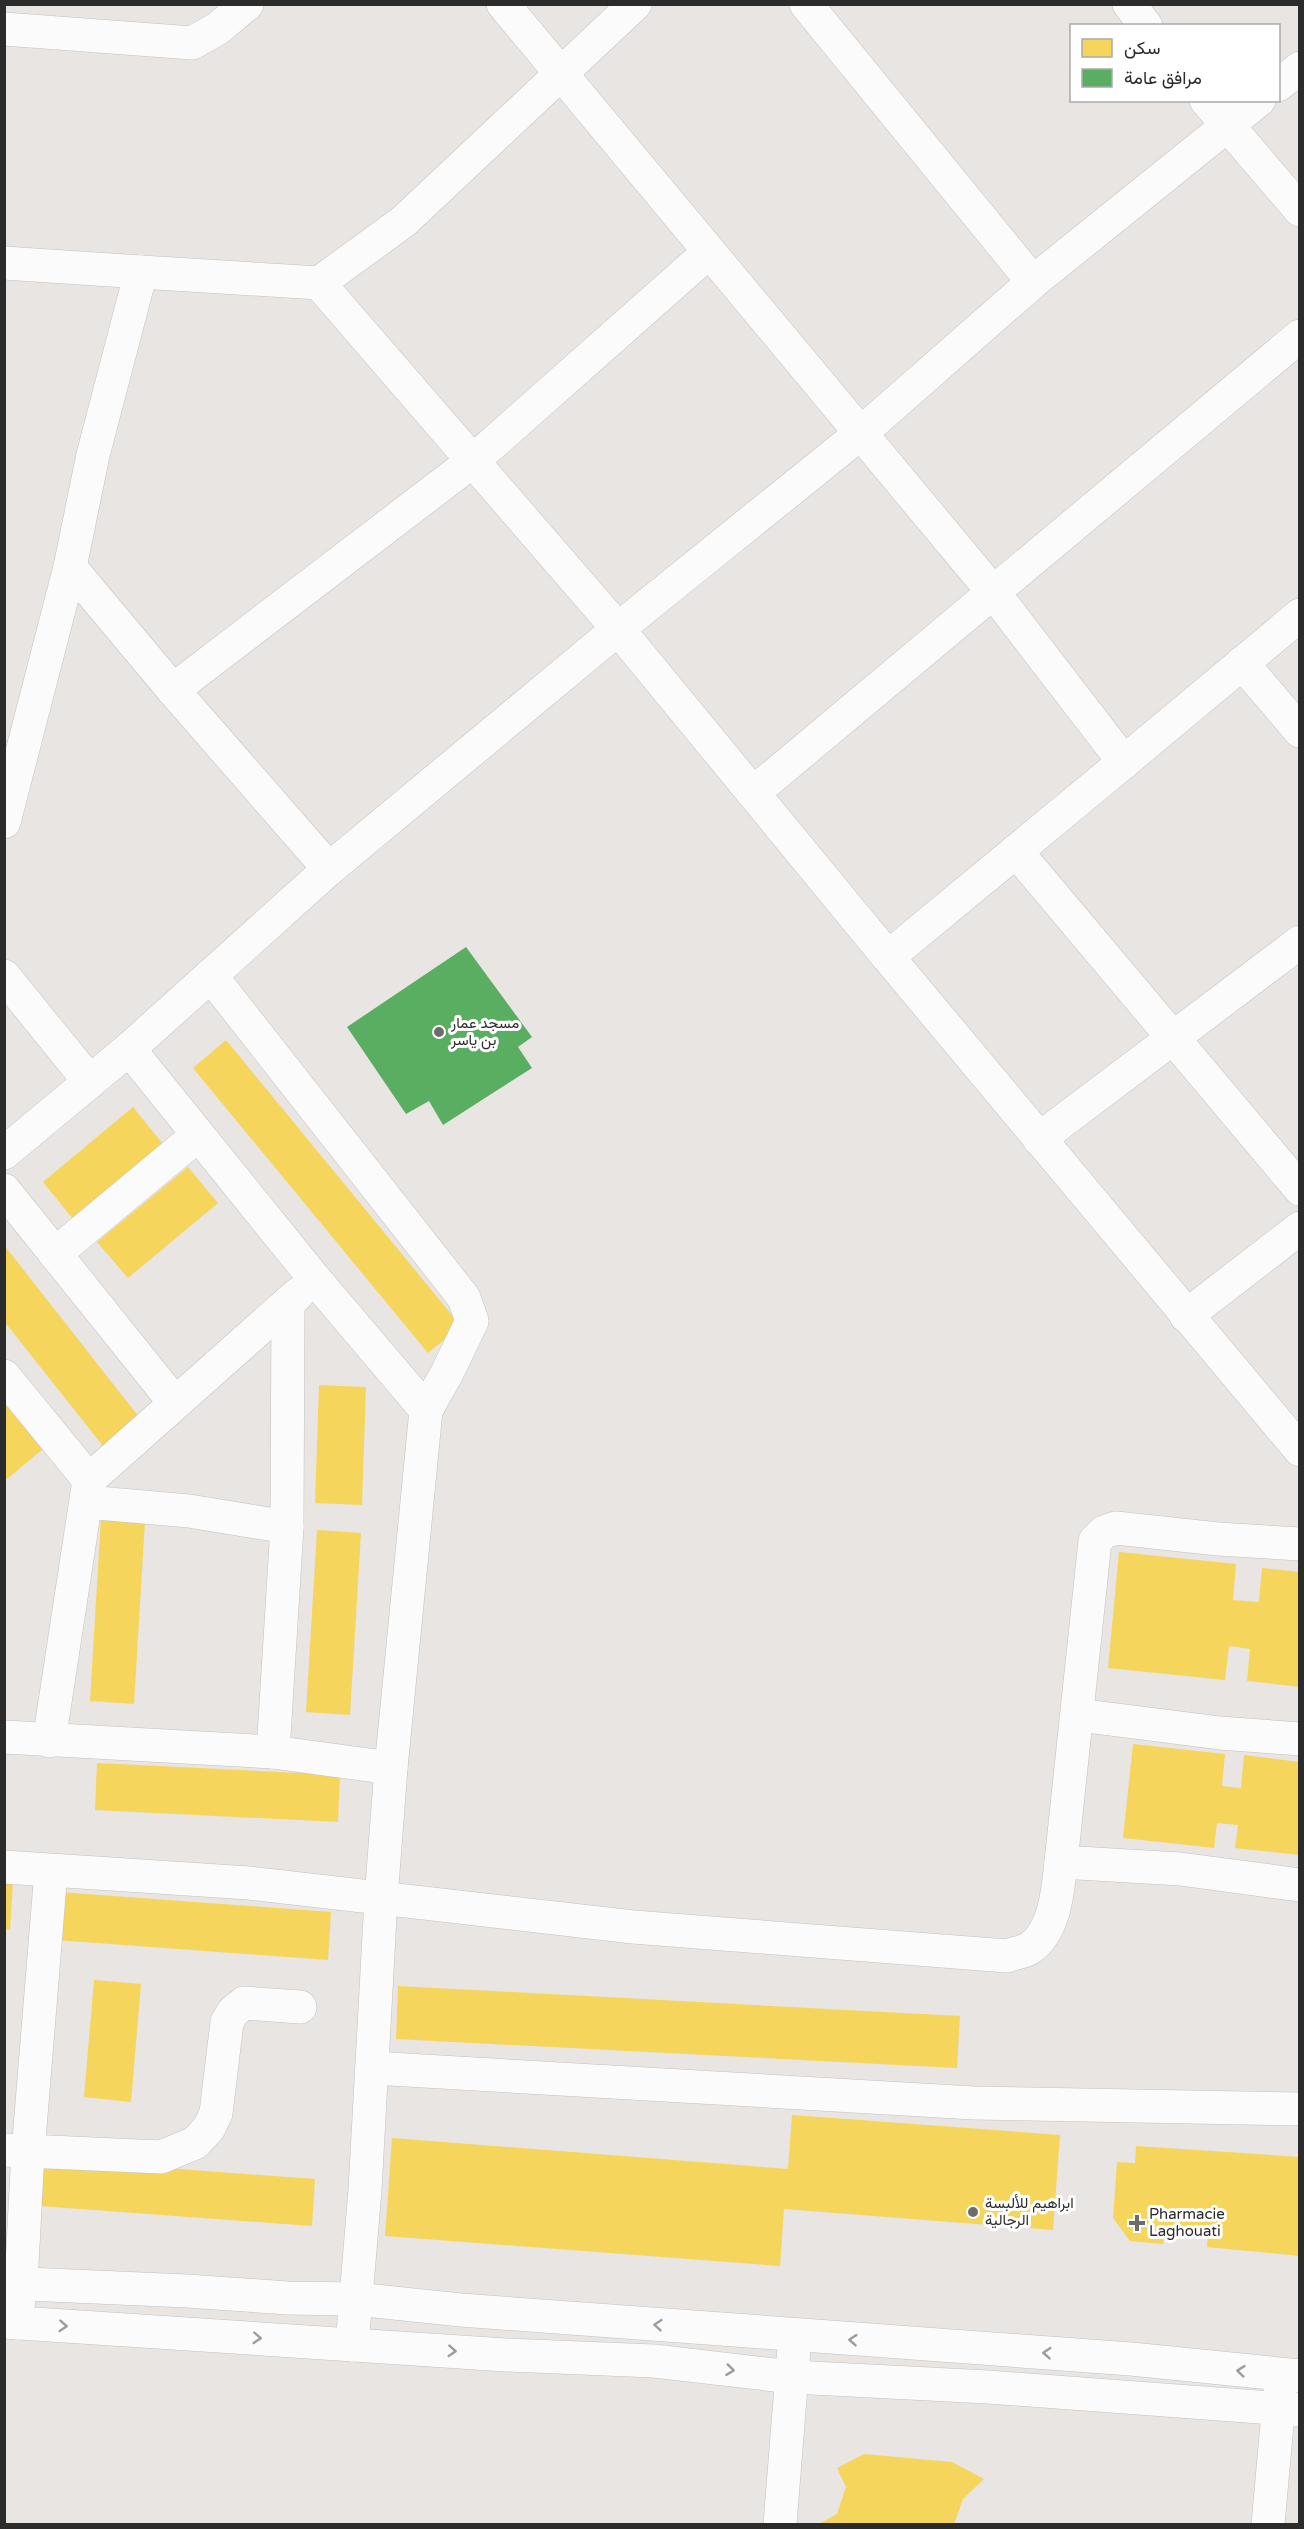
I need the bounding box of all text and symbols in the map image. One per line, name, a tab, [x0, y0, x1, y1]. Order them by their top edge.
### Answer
legend	[1070, 24, 1280, 102]
text: سكن	[1124, 37, 1160, 59]
text: مرافق عامة	[1124, 67, 1202, 89]
place label: مسجد عمار بن ياسر	[450, 1014, 519, 1050]
marker: مسجد عمار بن ياسر	[432, 1025, 446, 1039]
place label: ابراهيم للألبسة الرجالية	[985, 2194, 1074, 2229]
marker: ابراهيم للألبسة الرجالية	[966, 2205, 980, 2219]
place label: Pharmacie Laghouati	[1149, 2205, 1225, 2240]
marker: Pharmacie Laghouati	[1130, 2216, 1144, 2230]
one-way arrow	[58, 2319, 67, 2332]
one-way arrow	[654, 2319, 663, 2332]
one-way arrow	[253, 2331, 262, 2344]
one-way arrow	[848, 2333, 857, 2346]
one-way arrow	[448, 2345, 457, 2358]
one-way arrow	[1043, 2347, 1052, 2360]
one-way arrow	[726, 2363, 735, 2375]
one-way arrow	[1237, 2365, 1246, 2378]

